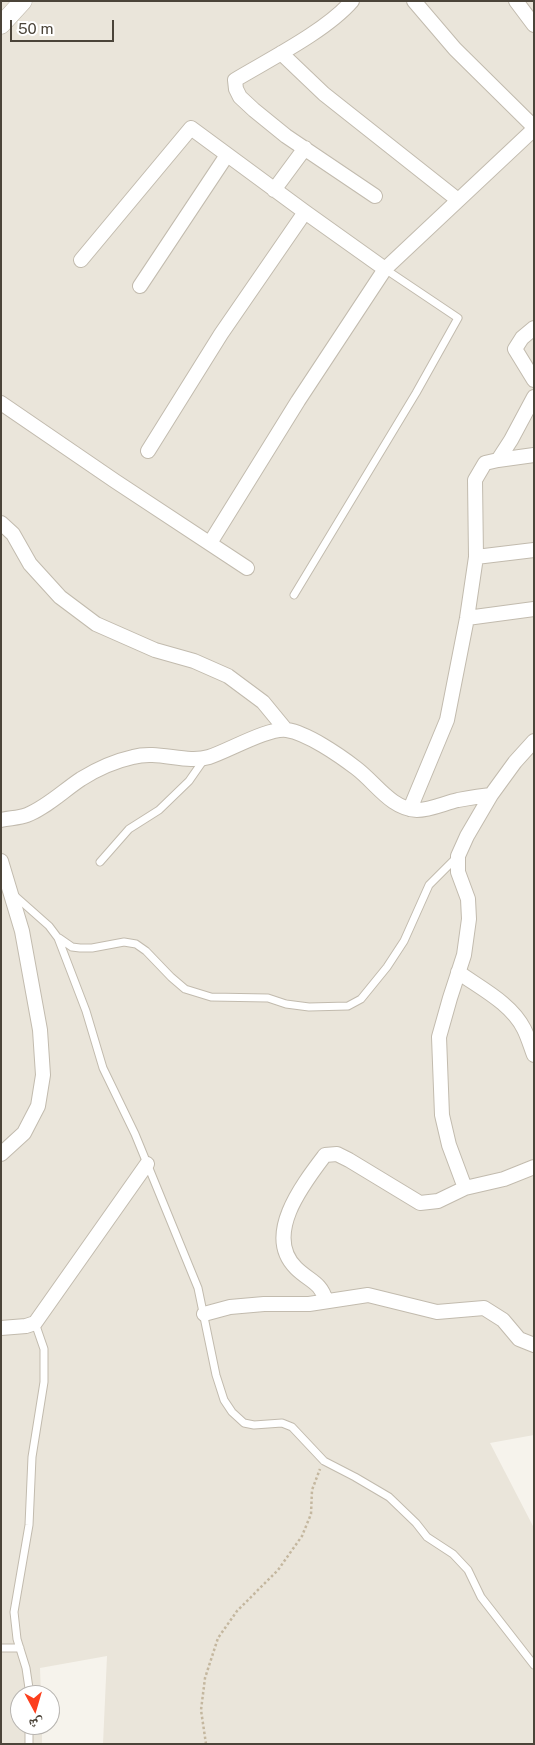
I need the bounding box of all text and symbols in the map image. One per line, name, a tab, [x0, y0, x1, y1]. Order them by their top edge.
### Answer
scale bar	[12, 10, 116, 42]
text: 50 m	[18, 20, 53, 37]
north arrow	[10, 1685, 60, 1735]
text: ش	[28, 1715, 45, 1733]

